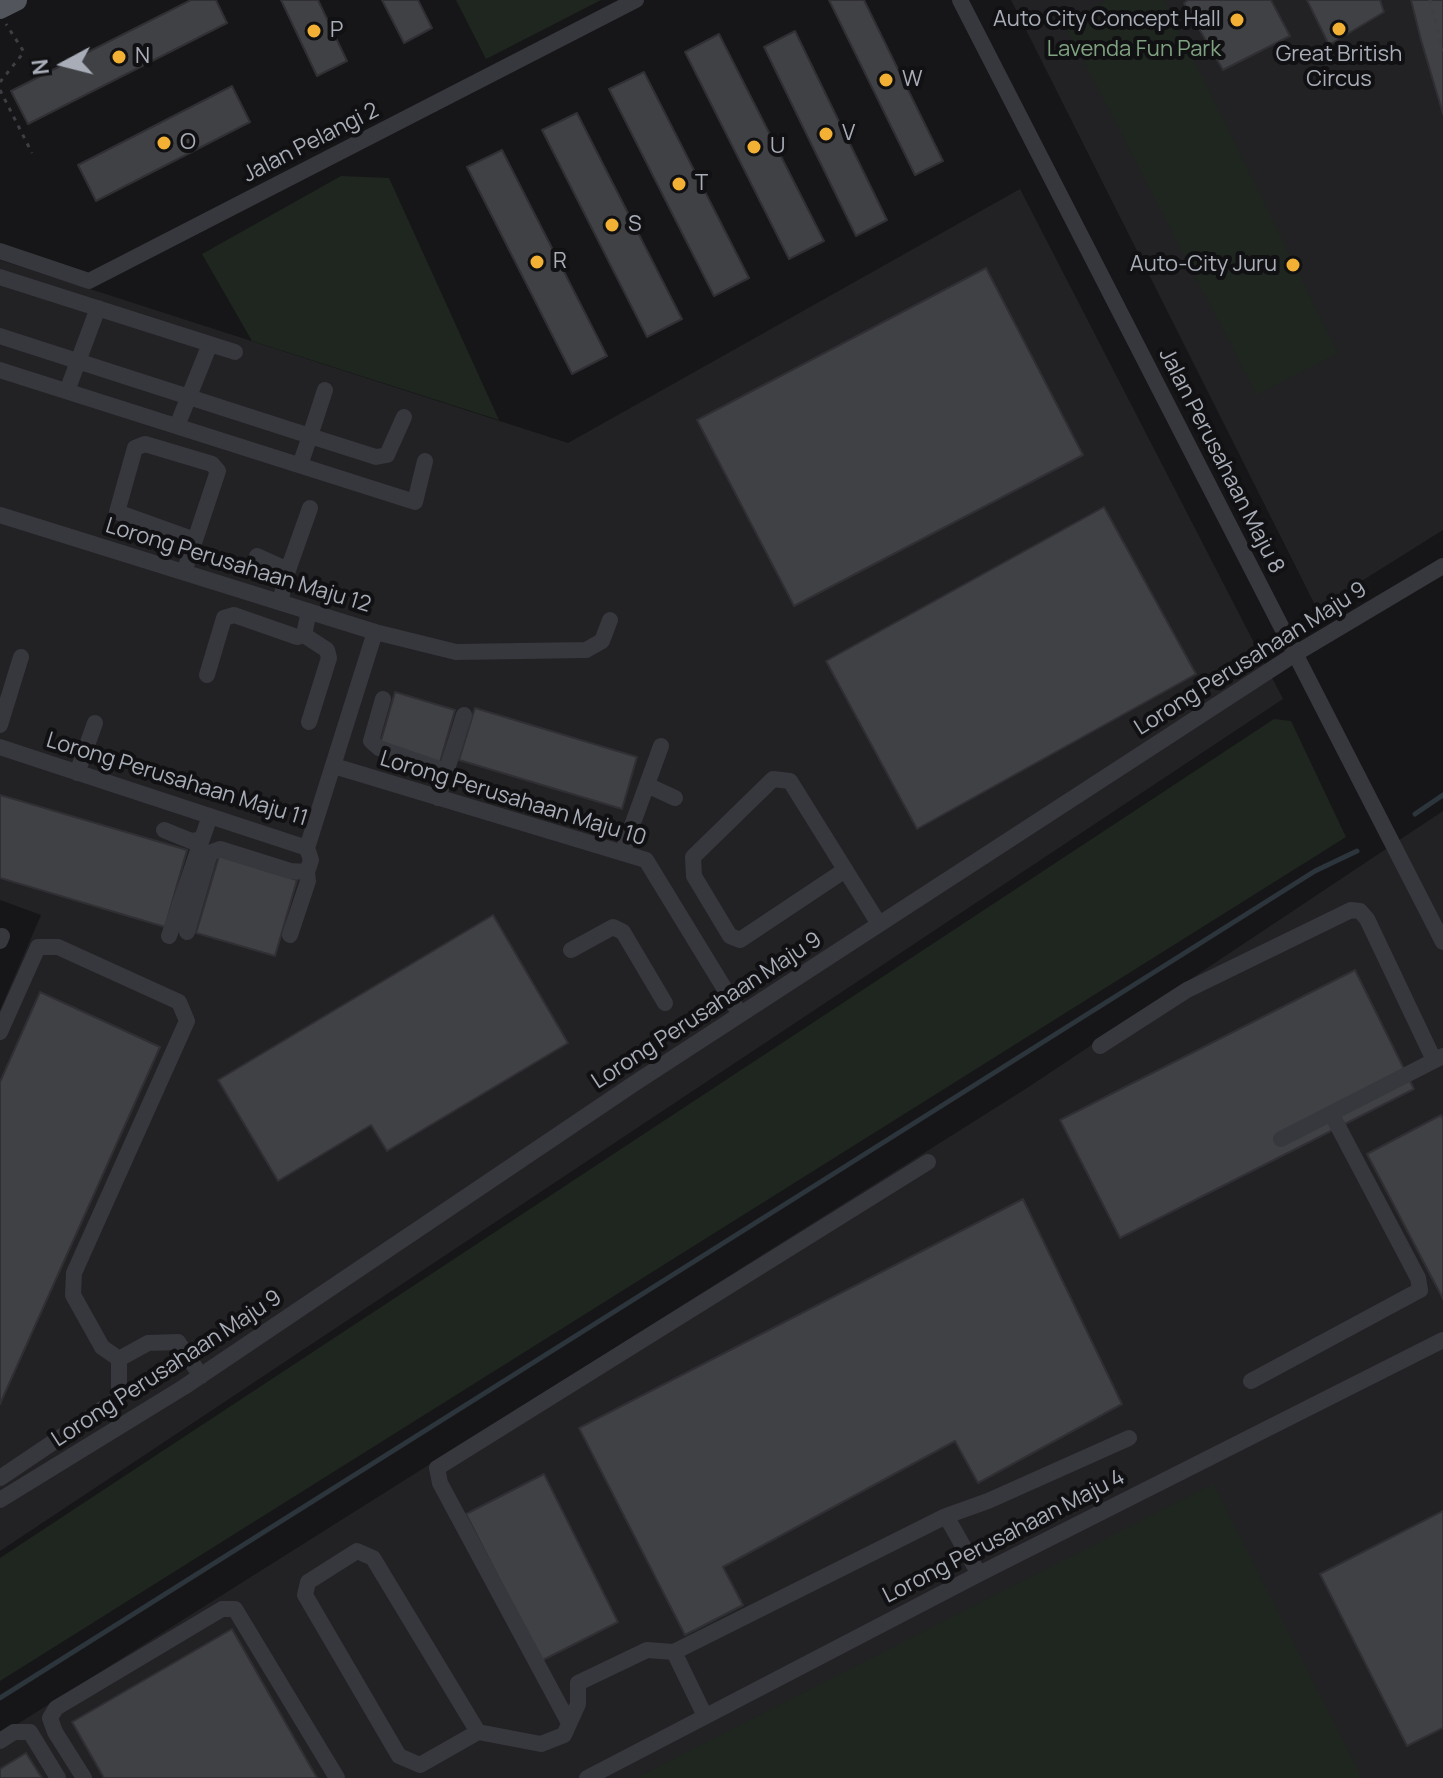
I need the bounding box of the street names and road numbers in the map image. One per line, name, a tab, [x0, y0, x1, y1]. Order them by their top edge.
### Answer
street label: Jalan Pelangi 2	[239, 97, 383, 189]
street label: Jalan Perusahaan Maju 8	[1153, 344, 1289, 578]
street label: Lorong Perusahaan Maju 12	[102, 513, 374, 619]
street label: Lorong Perusahaan Maju 9	[1130, 577, 1372, 741]
street label: Lorong Perusahaan Maju 11	[43, 728, 311, 832]
street label: Lorong Perusahaan Maju 10	[377, 746, 649, 852]
street label: Lorong Perusahaan Maju 9	[587, 927, 827, 1095]
street label: Lorong Perusahaan Maju 9	[47, 1285, 287, 1453]
street label: Lorong Perusahaan Maju 4	[879, 1464, 1129, 1610]

